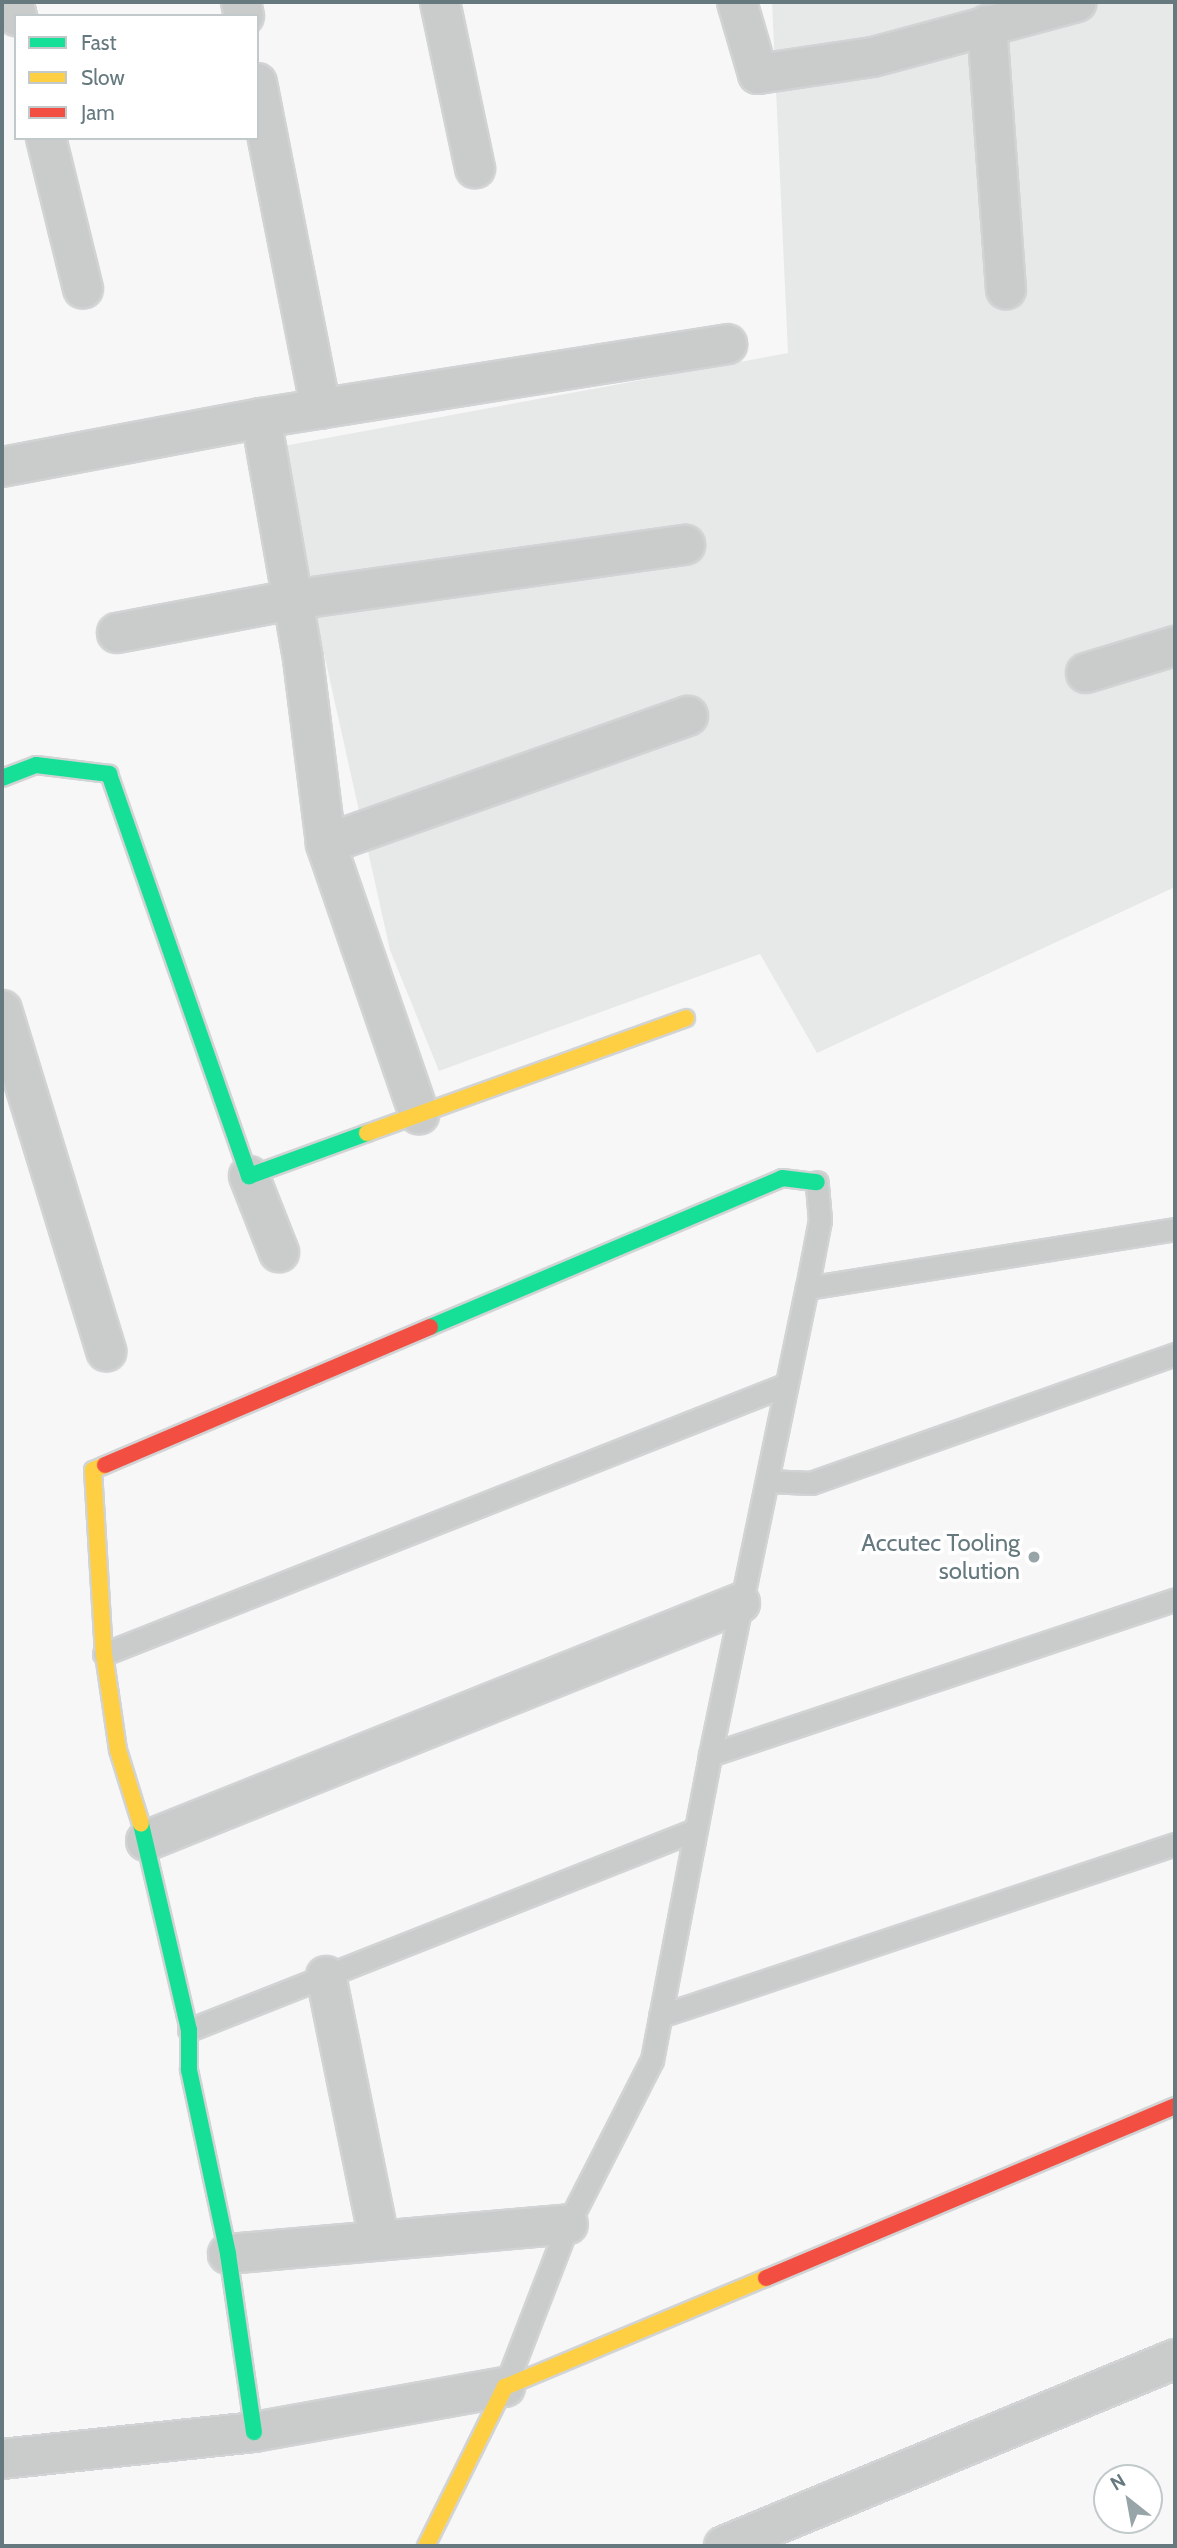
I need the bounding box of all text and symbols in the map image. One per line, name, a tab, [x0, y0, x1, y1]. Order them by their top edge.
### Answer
legend	[14, 14, 259, 140]
text: Fast	[81, 30, 117, 55]
text: Slow	[81, 65, 125, 90]
text: Jam	[81, 100, 115, 125]
place label: Accutec Tooling solution	[861, 1529, 1020, 1585]
marker: Accutec Tooling solution	[1026, 1549, 1042, 1565]
north arrow	[1093, 2464, 1163, 2534]
text: N	[1106, 2469, 1130, 2496]

